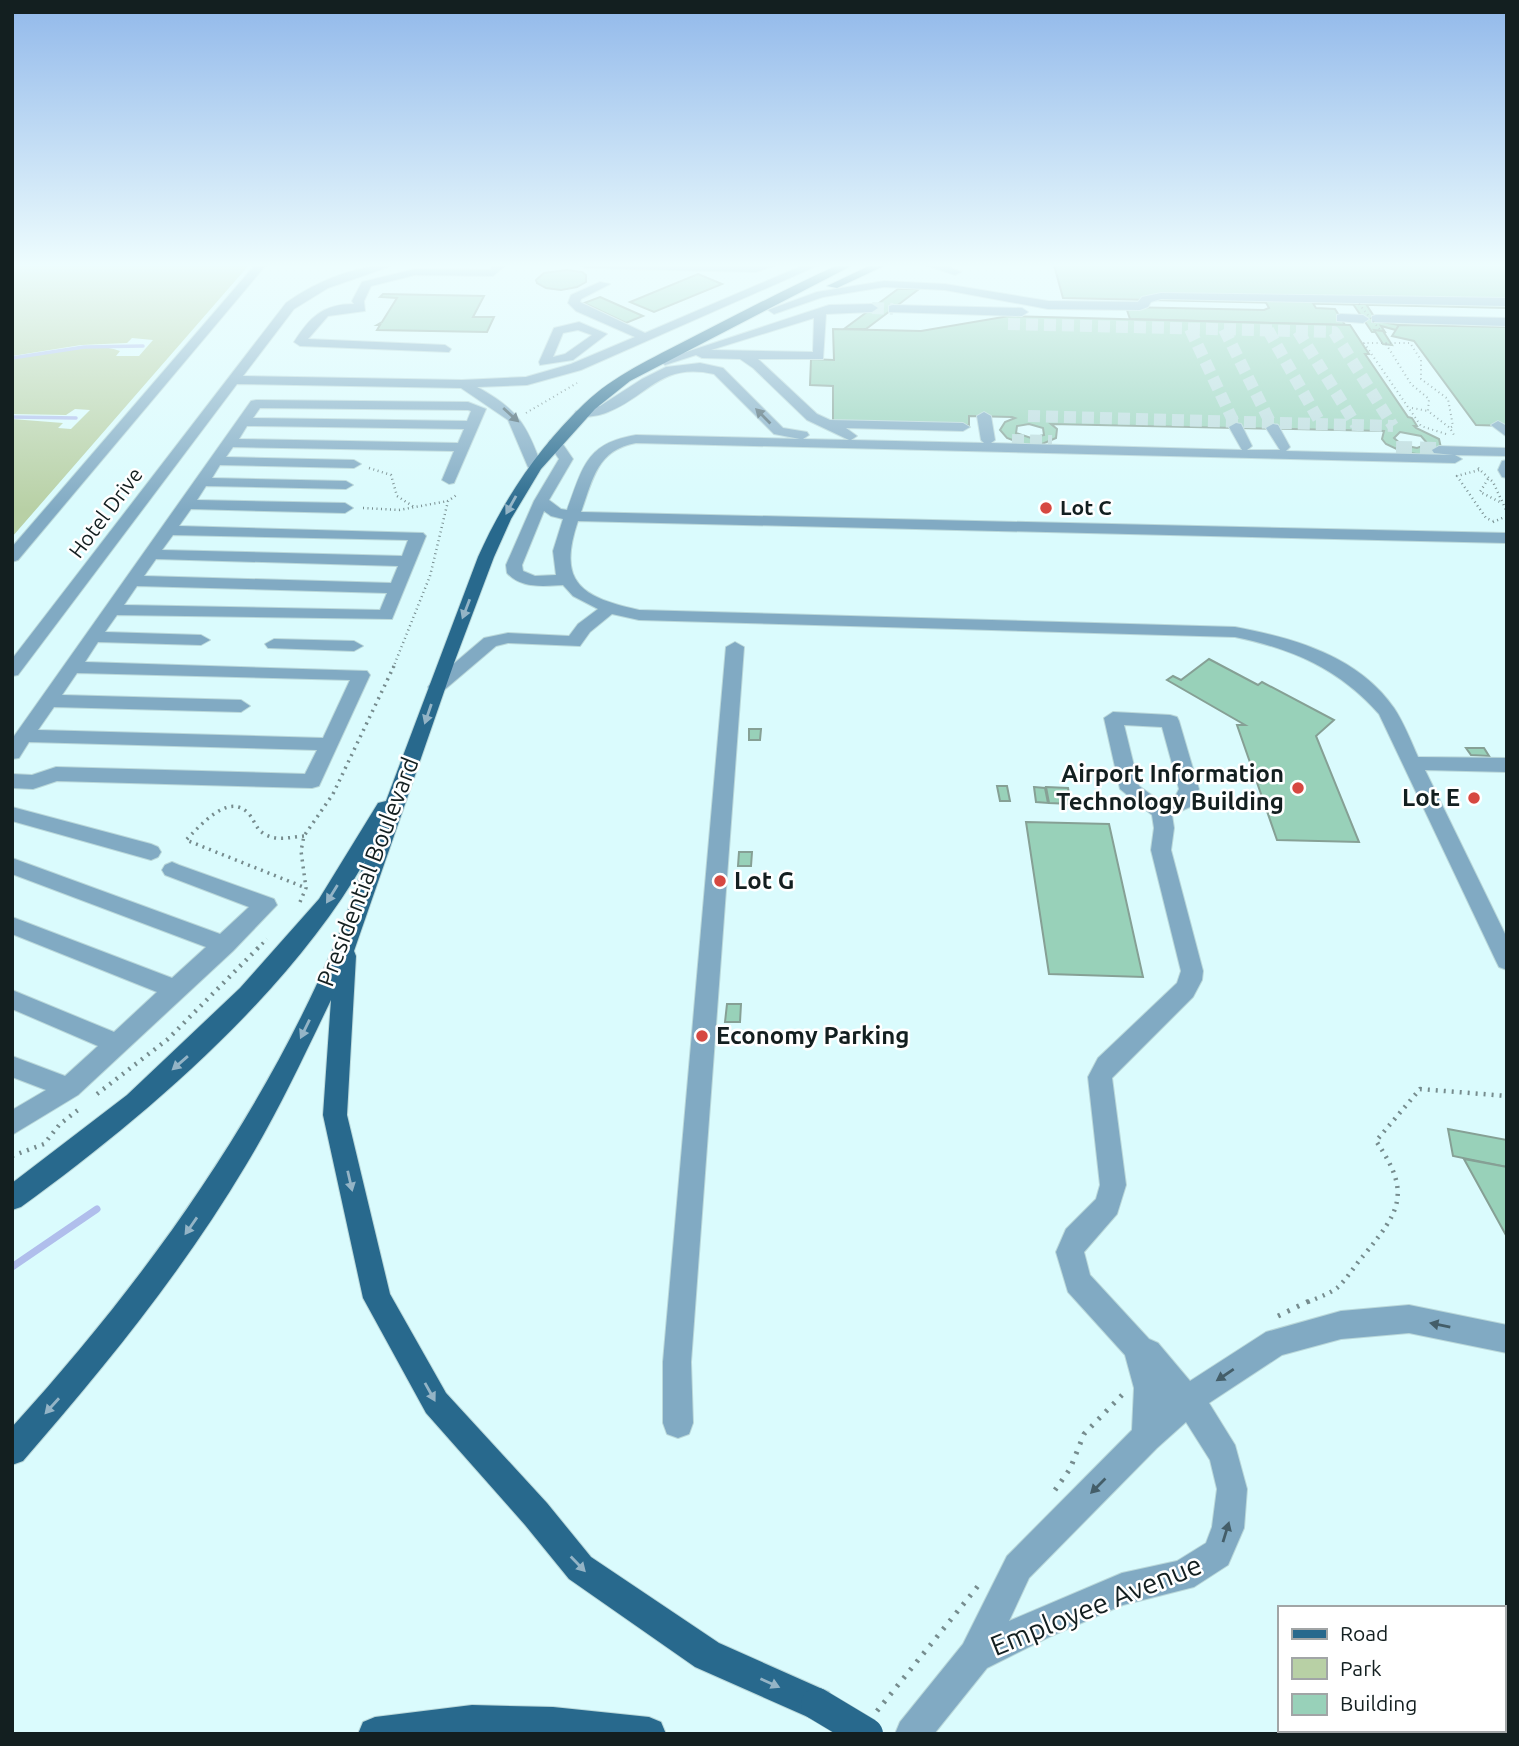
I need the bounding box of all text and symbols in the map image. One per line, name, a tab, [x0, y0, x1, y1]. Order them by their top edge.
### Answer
one-way arrow	[502, 407, 520, 423]
one-way arrow	[754, 407, 771, 424]
street label: Hotel Drive	[64, 463, 147, 562]
one-way arrow	[505, 495, 517, 514]
place label: Lot C	[1060, 495, 1112, 519]
marker: Lot C	[1038, 500, 1054, 516]
one-way arrow	[461, 598, 472, 619]
one-way arrow	[422, 704, 433, 725]
street label: Presidential Boulevard	[311, 754, 424, 990]
place label: Airport Information Technology Building	[1056, 760, 1284, 815]
marker: Airport Information Technology Building	[1290, 780, 1306, 796]
place label: Lot E	[1402, 784, 1460, 811]
marker: Lot E	[1466, 790, 1482, 806]
place label: Lot G	[734, 867, 794, 894]
marker: Lot G	[712, 873, 728, 889]
one-way arrow	[325, 885, 338, 904]
one-way arrow	[299, 1019, 311, 1039]
place label: Economy Parking	[716, 1022, 909, 1049]
marker: Economy Parking	[694, 1028, 710, 1044]
one-way arrow	[172, 1055, 189, 1070]
one-way arrow	[345, 1170, 356, 1192]
one-way arrow	[184, 1217, 198, 1235]
one-way arrow	[1429, 1320, 1451, 1331]
one-way arrow	[1216, 1368, 1235, 1381]
one-way arrow	[424, 1382, 436, 1402]
one-way arrow	[45, 1397, 60, 1414]
one-way arrow	[1089, 1477, 1106, 1494]
one-way arrow	[1221, 1521, 1231, 1542]
street label: Employee Avenue	[986, 1548, 1206, 1661]
one-way arrow	[570, 1555, 586, 1572]
legend	[1278, 1606, 1505, 1732]
text: Road	[1340, 1621, 1388, 1645]
text: Park	[1340, 1656, 1382, 1680]
one-way arrow	[760, 1678, 781, 1689]
text: Building	[1340, 1691, 1417, 1715]

